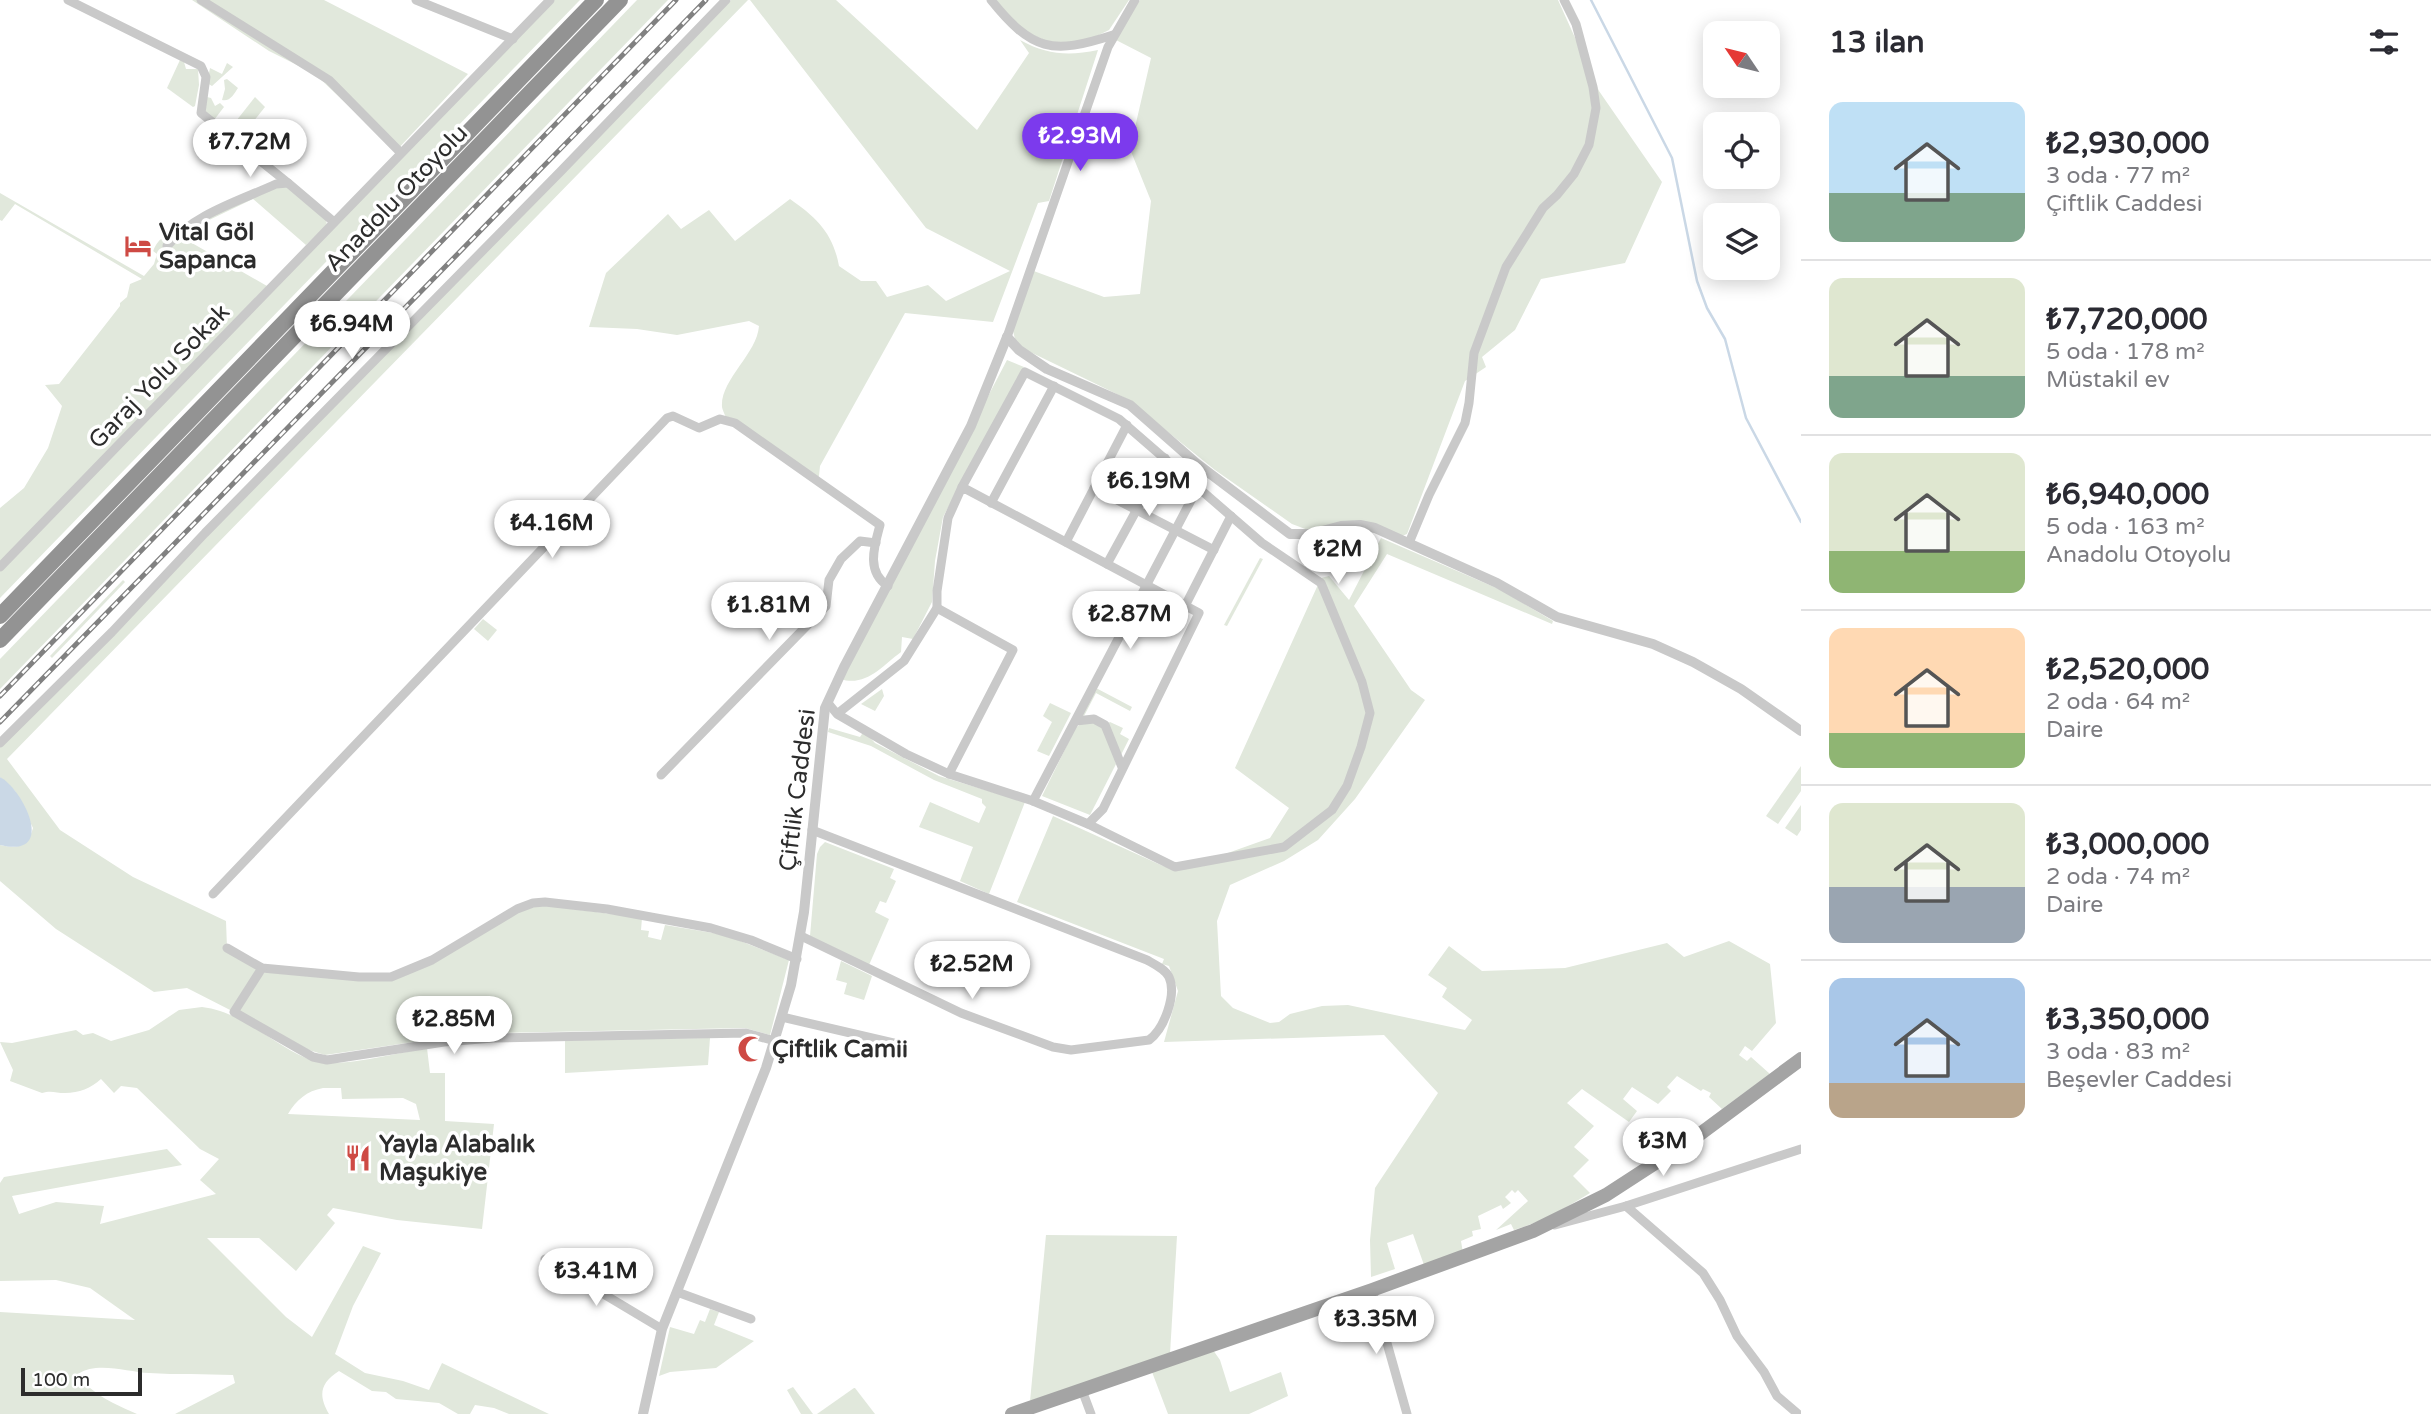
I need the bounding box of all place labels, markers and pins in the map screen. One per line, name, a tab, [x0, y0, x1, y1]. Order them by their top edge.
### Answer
pin: ₺2.93M	[1023, 114, 1137, 173]
pin: ₺7.72M	[193, 120, 307, 179]
place label: Vital Göl Sapanca	[159, 218, 257, 275]
hotel icon: Vital Göl Sapanca	[123, 231, 153, 261]
pin: ₺6.94M	[295, 302, 409, 361]
pin: ₺6.19M	[1092, 458, 1206, 518]
pin: ₺4.16M	[495, 500, 609, 560]
pin: ₺2M	[1304, 526, 1372, 586]
pin: ₺1.81M	[712, 582, 826, 642]
pin: ₺2.87M	[1073, 592, 1187, 651]
pin: ₺2.52M	[915, 942, 1029, 1001]
pin: ₺2.85M	[397, 996, 511, 1056]
mosque icon: Çiftlik Camii	[736, 1034, 766, 1064]
place label: Çiftlik Camii	[772, 1035, 908, 1064]
pin: ₺3M	[1629, 1118, 1697, 1178]
place label: Yayla Alabalık Maşukiye	[379, 1130, 535, 1187]
restaurant icon: Yayla Alabalık Maşukiye	[343, 1143, 373, 1173]
pin: ₺3.41M	[539, 1248, 653, 1308]
pin: ₺3.35M	[1319, 1296, 1433, 1356]

